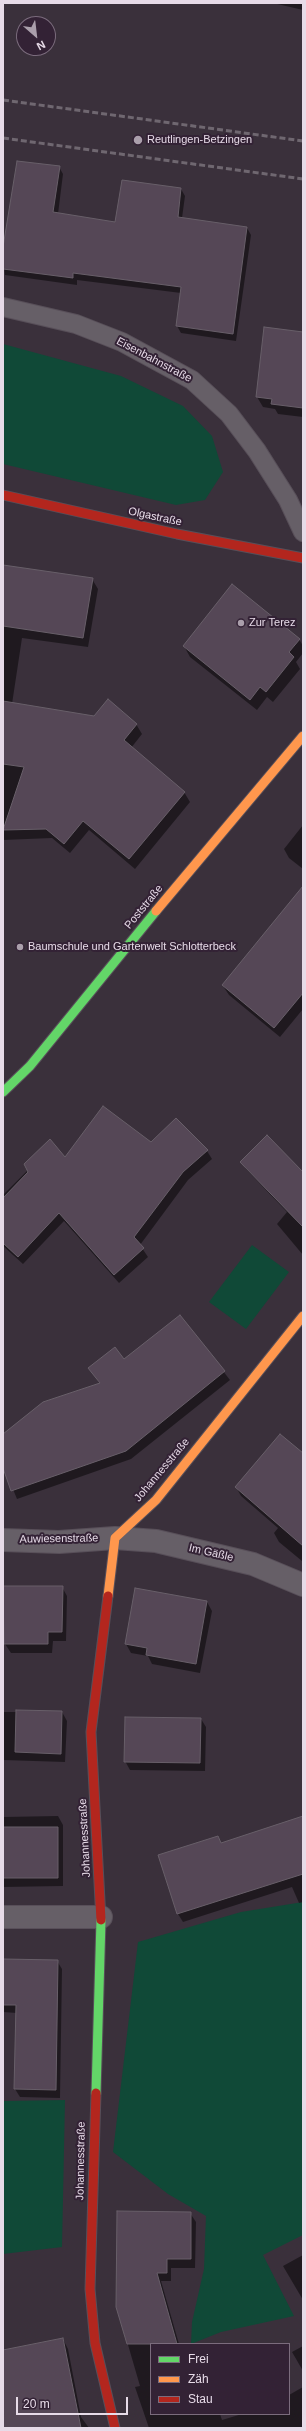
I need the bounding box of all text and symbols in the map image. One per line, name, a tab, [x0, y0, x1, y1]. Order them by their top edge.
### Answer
north arrow	[16, 16, 56, 56]
text: N	[35, 39, 47, 53]
place label: Reutlingen-Betzingen	[147, 133, 252, 147]
marker: Reutlingen-Betzingen	[132, 134, 144, 146]
street label: Eisenbahnstraße	[114, 335, 194, 385]
street label: Olgastraße	[127, 505, 183, 529]
place label: Zur Terez	[249, 616, 295, 630]
marker: Zur Terez	[236, 618, 246, 628]
street label: Poststraße	[122, 882, 166, 932]
place label: Baumschule und Gartenwelt Schlotterbeck	[28, 940, 236, 954]
marker: Baumschule und Gartenwelt Schlotterbeck	[15, 942, 25, 952]
street label: Johannesstraße	[132, 1436, 192, 1504]
street label: Auwiesenstraße	[19, 1532, 99, 1546]
street label: Im Gäßle	[187, 1541, 235, 1565]
street label: Johannesstraße	[76, 1798, 94, 1878]
street label: Johannesstraße	[74, 2121, 88, 2201]
legend	[150, 2343, 290, 2415]
text: Frei	[188, 2352, 209, 2366]
text: Zäh	[188, 2372, 209, 2386]
scale bar	[18, 2389, 130, 2415]
text: Stau	[188, 2392, 213, 2406]
text: 20 m	[23, 2397, 50, 2411]

